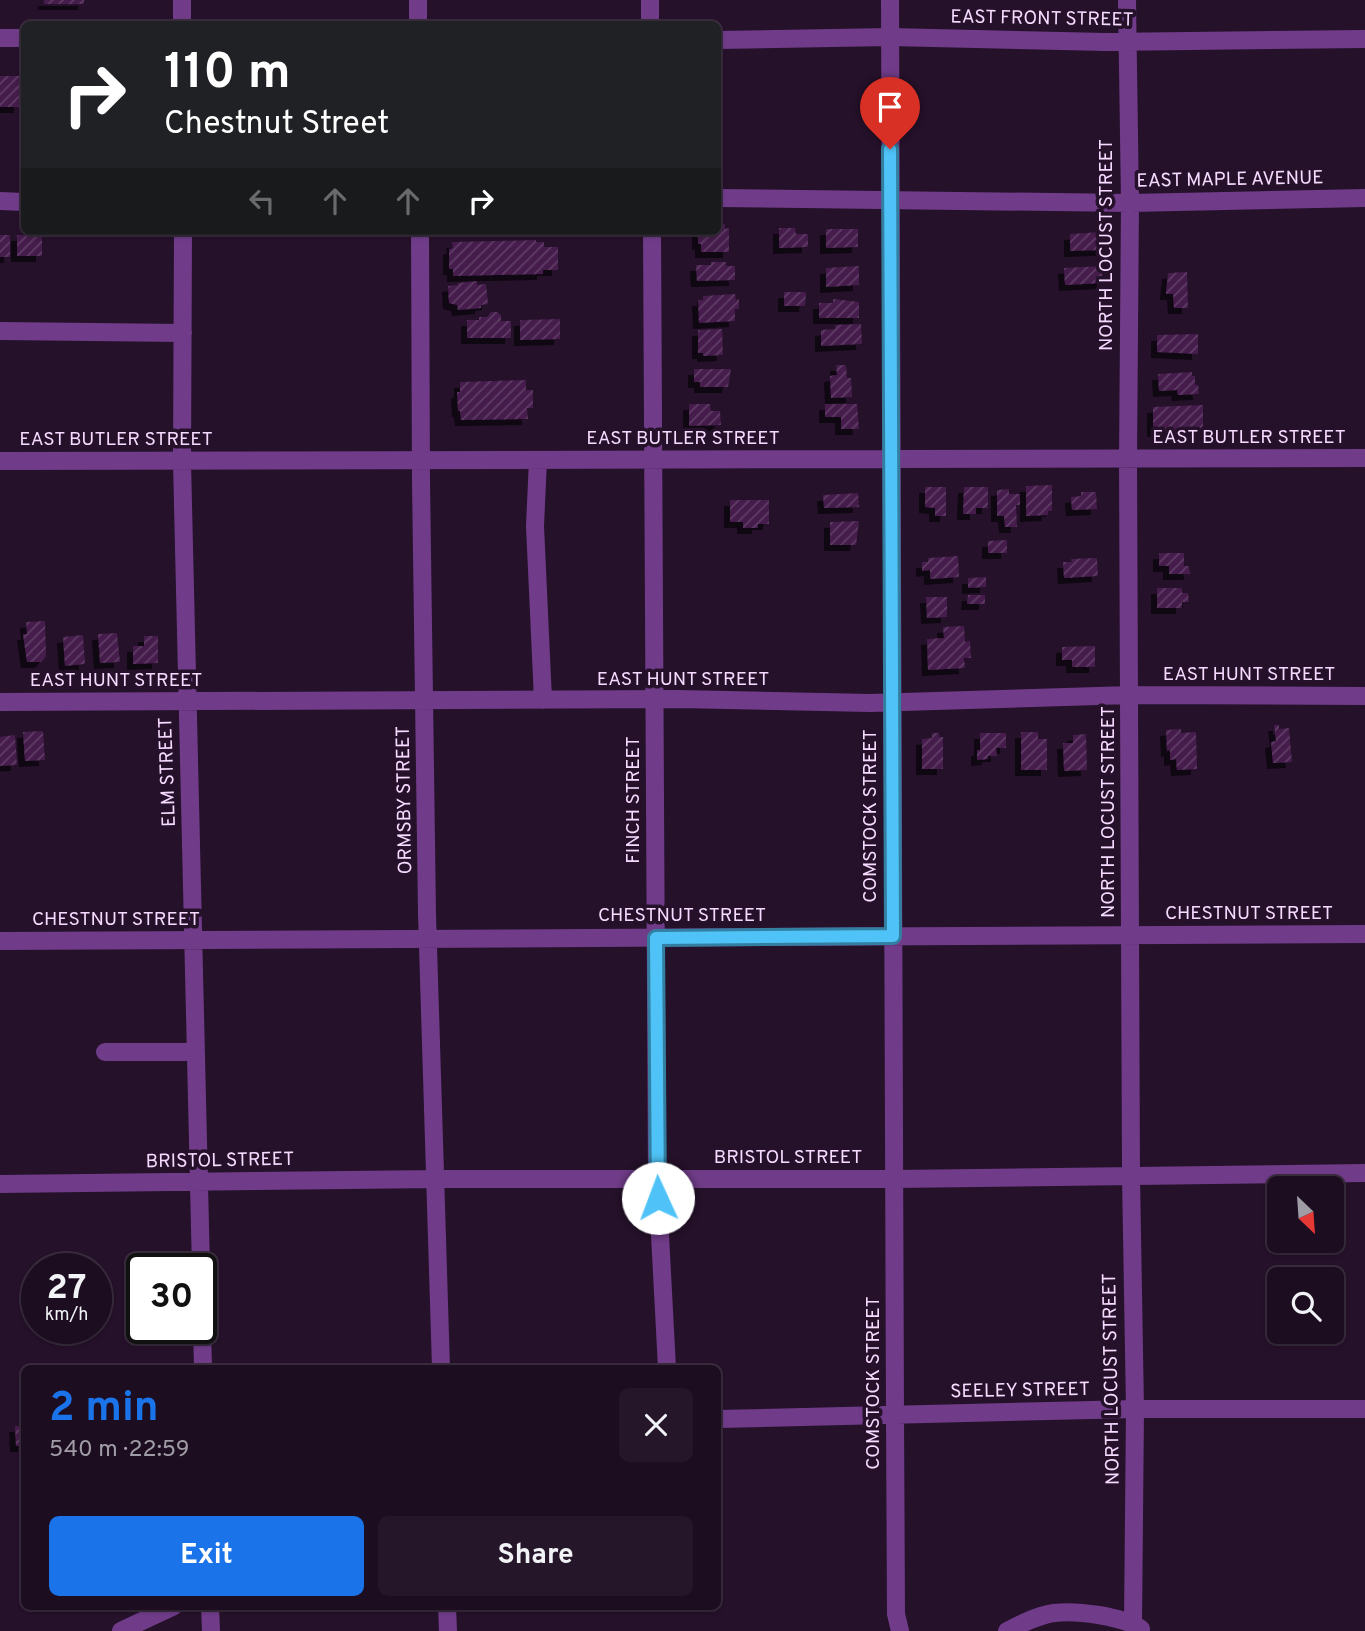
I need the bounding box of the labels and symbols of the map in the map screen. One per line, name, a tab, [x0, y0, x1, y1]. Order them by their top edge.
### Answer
street label: EAST FRONT STREET	[950, 5, 1134, 33]
pin	[860, 77, 920, 149]
street label: NORTH LOCUST STREET	[1095, 139, 1119, 351]
street label: EAST MAPLE AVENUE	[1136, 166, 1324, 194]
street label: EAST BUTLER STREET	[1152, 426, 1346, 450]
street label: EAST BUTLER STREET	[586, 427, 780, 451]
street label: EAST BUTLER STREET	[19, 428, 213, 452]
street label: EAST HUNT STREET	[1163, 663, 1335, 687]
street label: EAST HUNT STREET	[597, 668, 769, 692]
street label: EAST HUNT STREET	[30, 669, 202, 693]
street label: NORTH LOCUST STREET	[1097, 706, 1121, 918]
street label: ELM STREET	[154, 717, 182, 827]
street label: ORMSBY STREET	[392, 725, 418, 875]
street label: COMSTOCK STREET	[859, 729, 883, 903]
street label: FINCH STREET	[622, 736, 646, 864]
street label: CHESTNUT STREET	[1165, 902, 1333, 926]
street label: CHESTNUT STREET	[598, 904, 766, 928]
street label: CHESTNUT STREET	[32, 908, 200, 932]
street label: BRISTOL STREET	[714, 1146, 862, 1170]
street label: BRISTOL STREET	[146, 1148, 294, 1174]
position arrow	[621, 1161, 695, 1235]
north arrow	[1267, 1176, 1344, 1253]
speed limit sign: 30	[126, 1253, 217, 1344]
street label: NORTH LOCUST STREET	[1098, 1273, 1126, 1485]
street label: COMSTOCK STREET	[862, 1296, 886, 1470]
street label: SEELEY STREET	[950, 1378, 1090, 1404]

